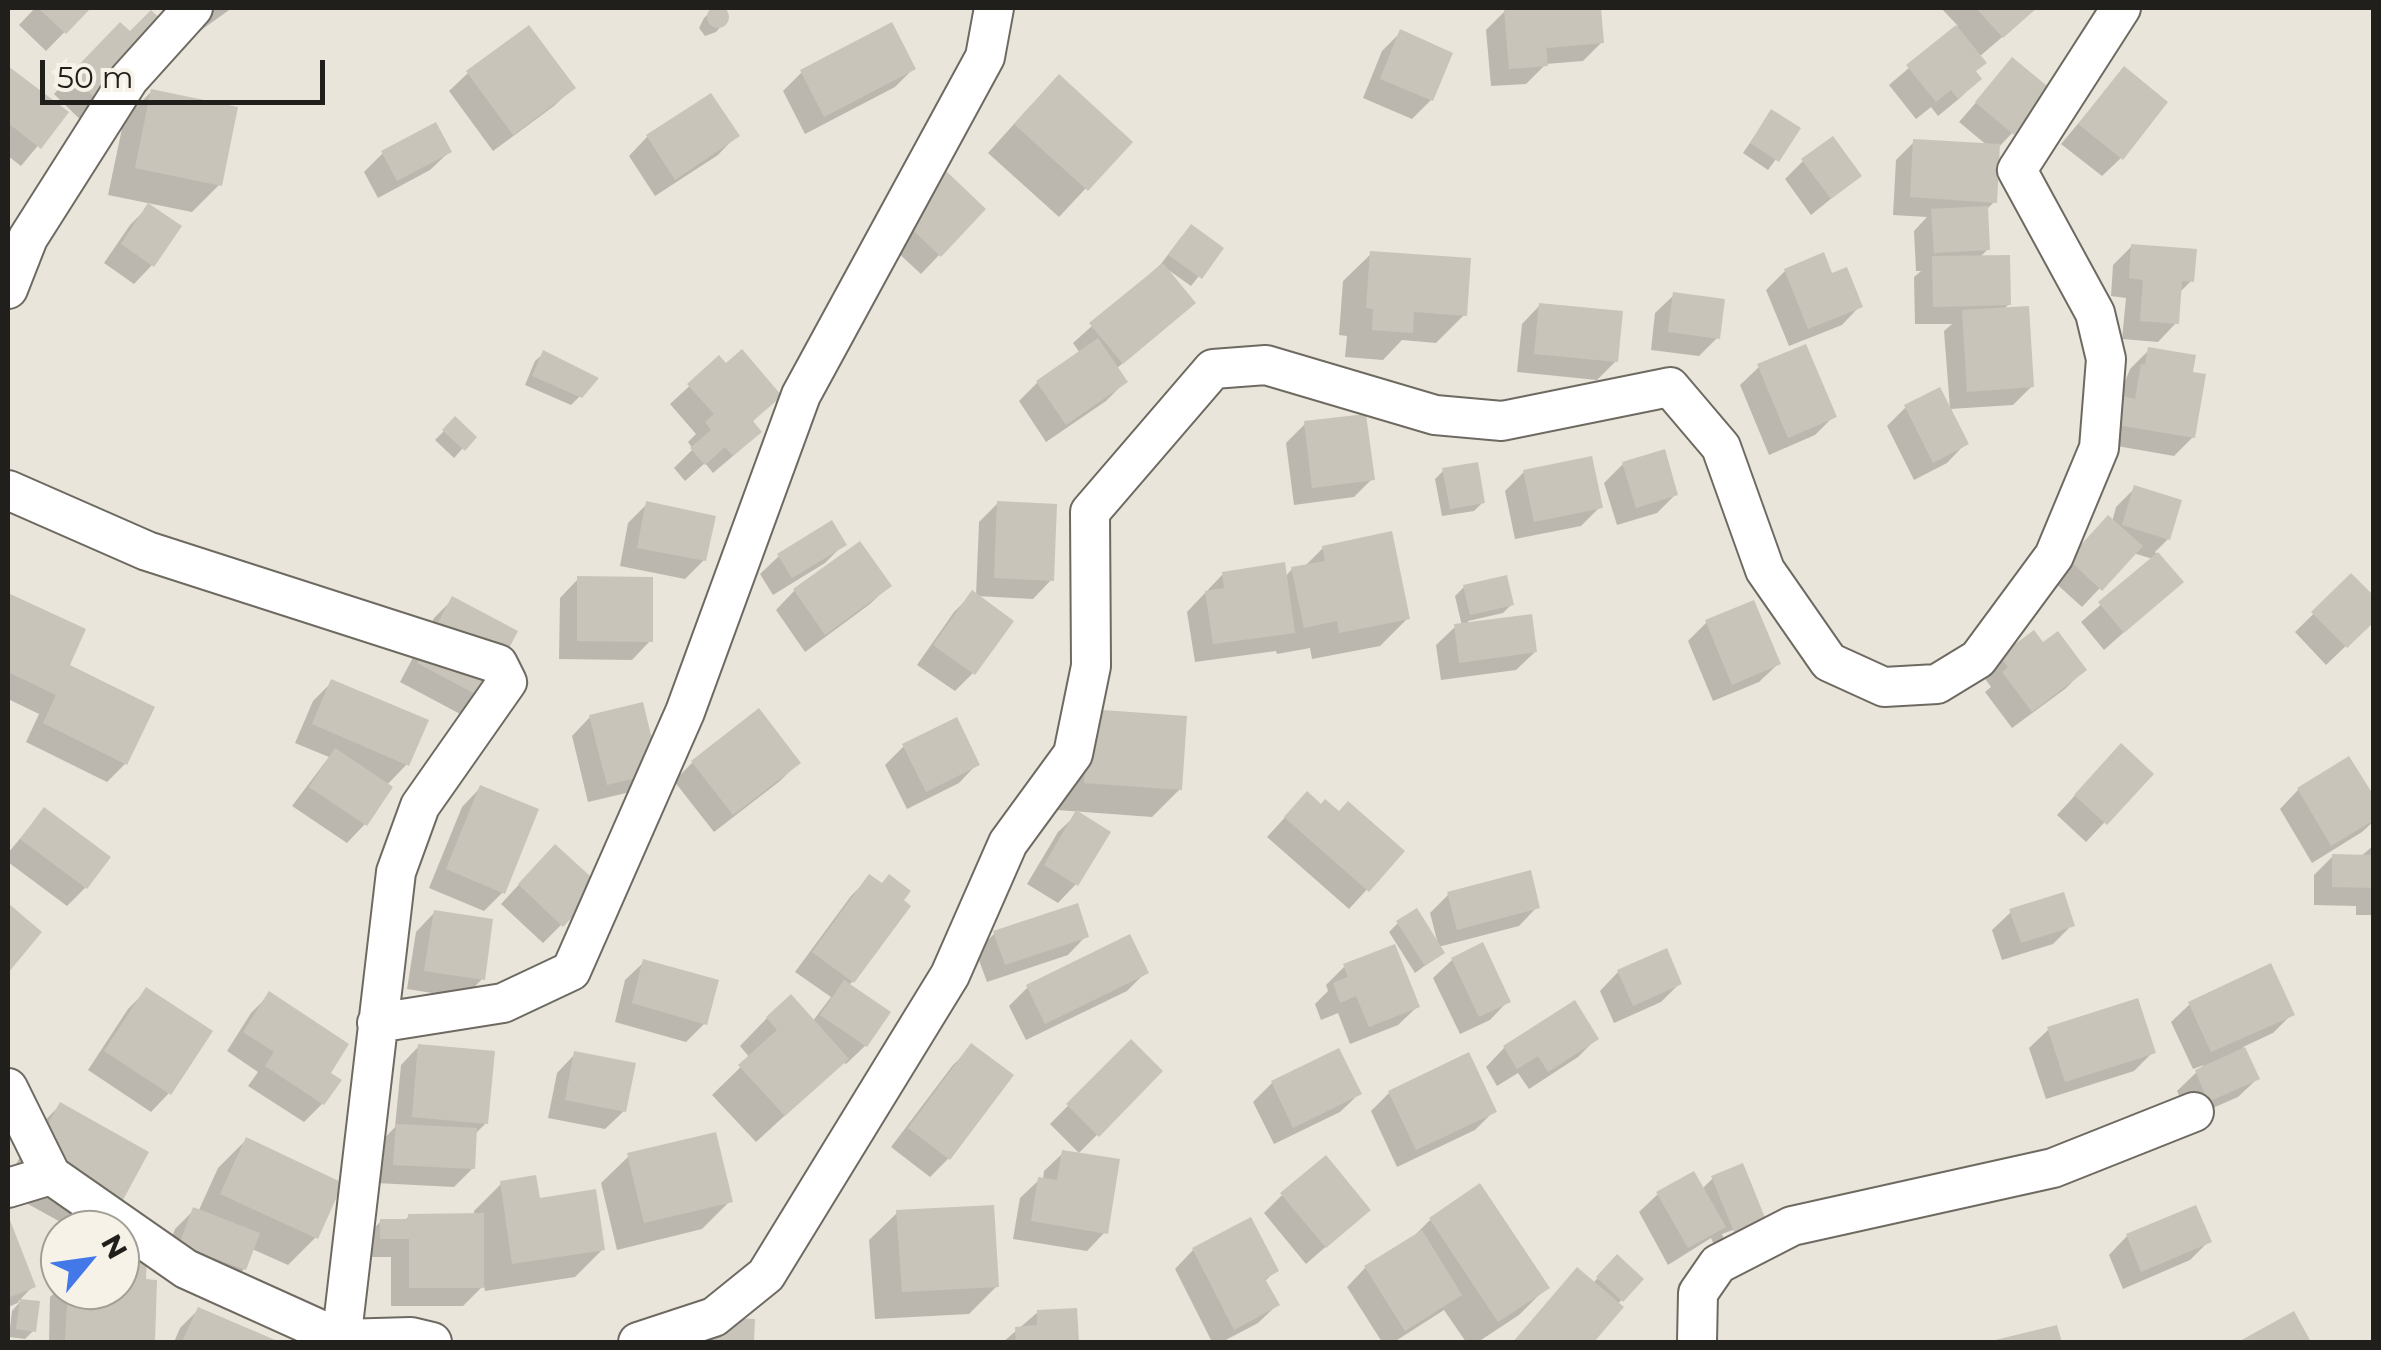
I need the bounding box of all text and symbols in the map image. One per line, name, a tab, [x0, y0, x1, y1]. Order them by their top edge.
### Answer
scale bar	[45, 40, 330, 102]
text: 50 m	[57, 59, 134, 96]
north arrow	[40, 1210, 140, 1310]
text: N	[94, 1228, 135, 1265]

